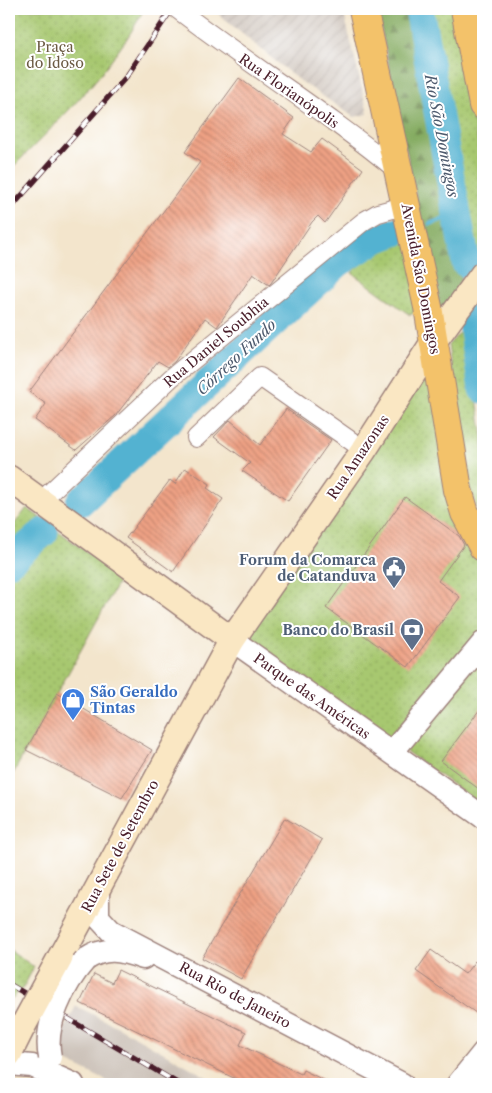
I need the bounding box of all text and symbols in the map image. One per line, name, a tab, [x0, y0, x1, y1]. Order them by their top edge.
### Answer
park label: Praça do Idoso	[26, 38, 84, 72]
street label: Rua Florianópolis	[235, 50, 343, 132]
water label: Rio São Domingos	[421, 72, 463, 200]
street label: Avenida São Domingos	[397, 201, 444, 356]
street label: Rua Daniel Soubhia	[160, 292, 273, 391]
water label: Córrego Fundo	[192, 315, 280, 399]
street label: Rua Amazonas	[323, 411, 393, 503]
place label: Forum da Comarca de Catanduva	[239, 551, 377, 585]
public building icon: Forum da Comarca de Catanduva	[381, 555, 407, 589]
bank icon: Banco do Brasil	[399, 617, 425, 651]
place label: Banco do Brasil	[282, 621, 394, 639]
street label: Parque das Américas	[250, 649, 374, 743]
place label: São Geraldo Tintas	[90, 683, 178, 717]
shop icon: São Geraldo Tintas	[60, 687, 86, 721]
street label: Rua Sete de Setembro	[77, 777, 163, 915]
street label: Rua Rio de Janeiro	[176, 958, 294, 1032]

